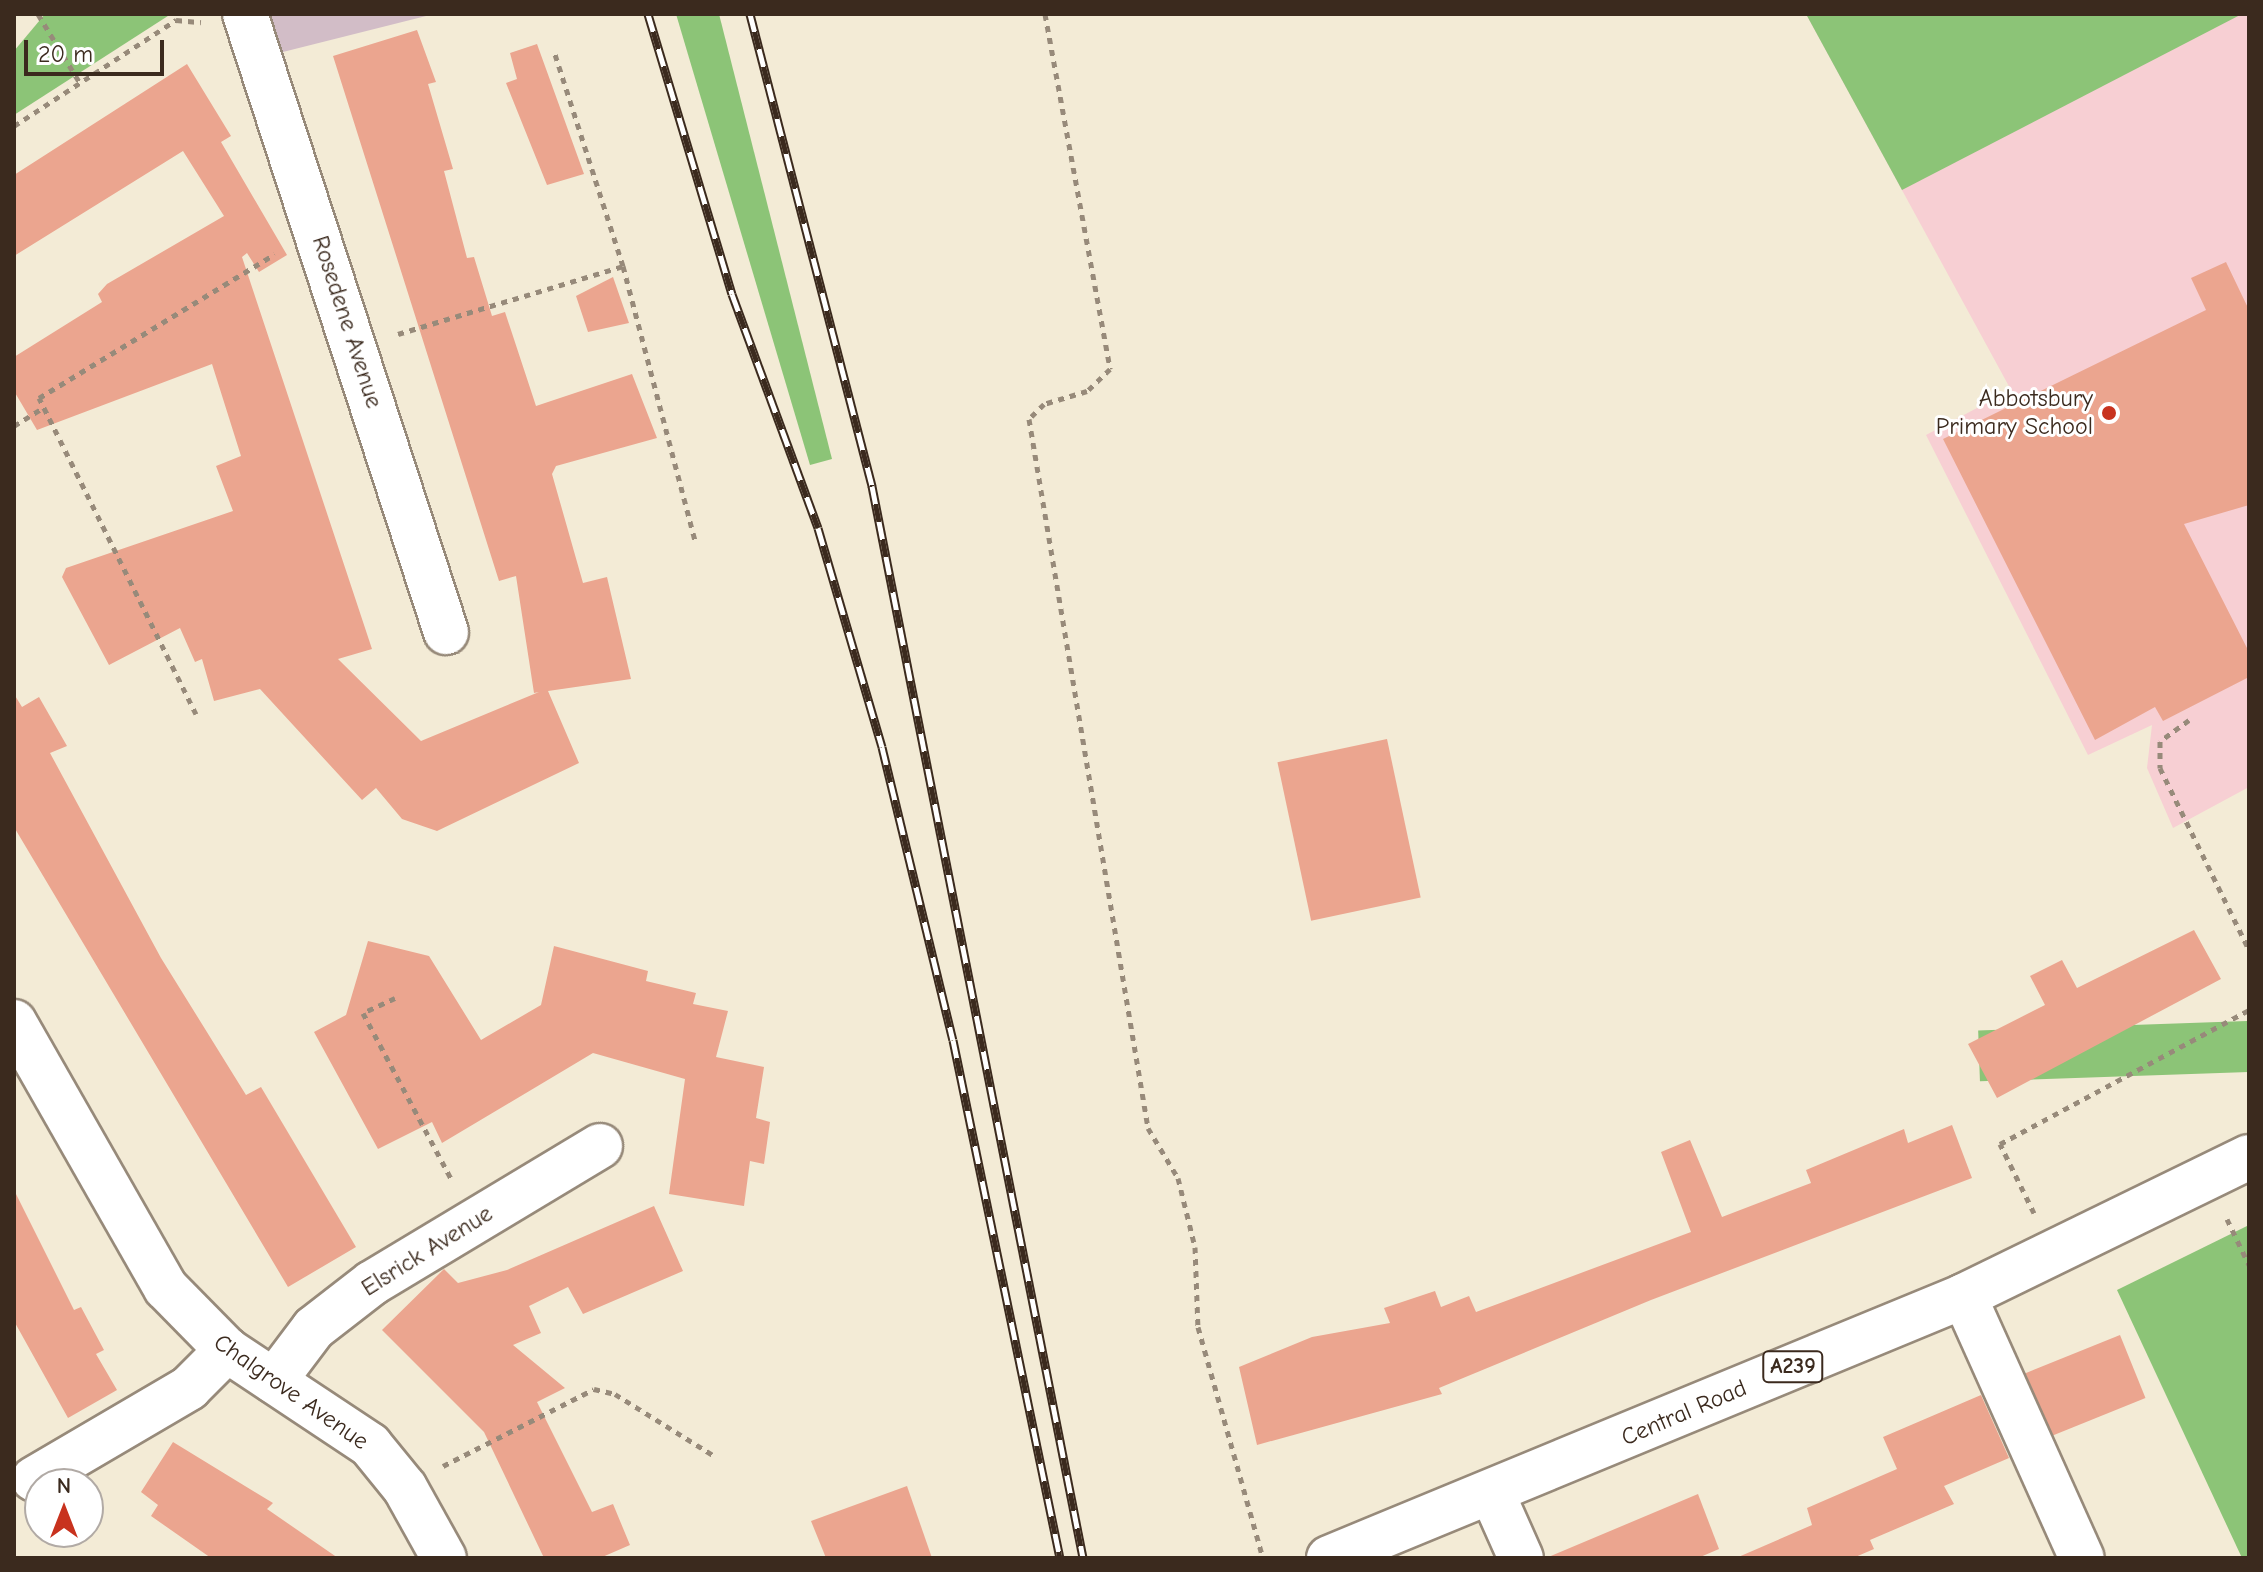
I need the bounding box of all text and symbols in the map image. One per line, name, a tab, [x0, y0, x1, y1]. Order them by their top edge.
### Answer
scale bar	[28, 24, 168, 74]
text: 20 m	[38, 40, 93, 68]
street label: Rosedene Avenue	[306, 232, 388, 412]
place label: Abbotsbury Primary School	[1936, 385, 2093, 441]
marker: Abbotsbury Primary School	[2100, 404, 2118, 422]
street label: Elsrick Avenue	[356, 1199, 498, 1303]
street label: Chalgrove Avenue	[208, 1328, 374, 1456]
road number: A239	[1761, 1349, 1825, 1385]
street label: Central Road	[1617, 1374, 1751, 1452]
north arrow	[24, 1468, 104, 1548]
text: N	[57, 1473, 71, 1499]

